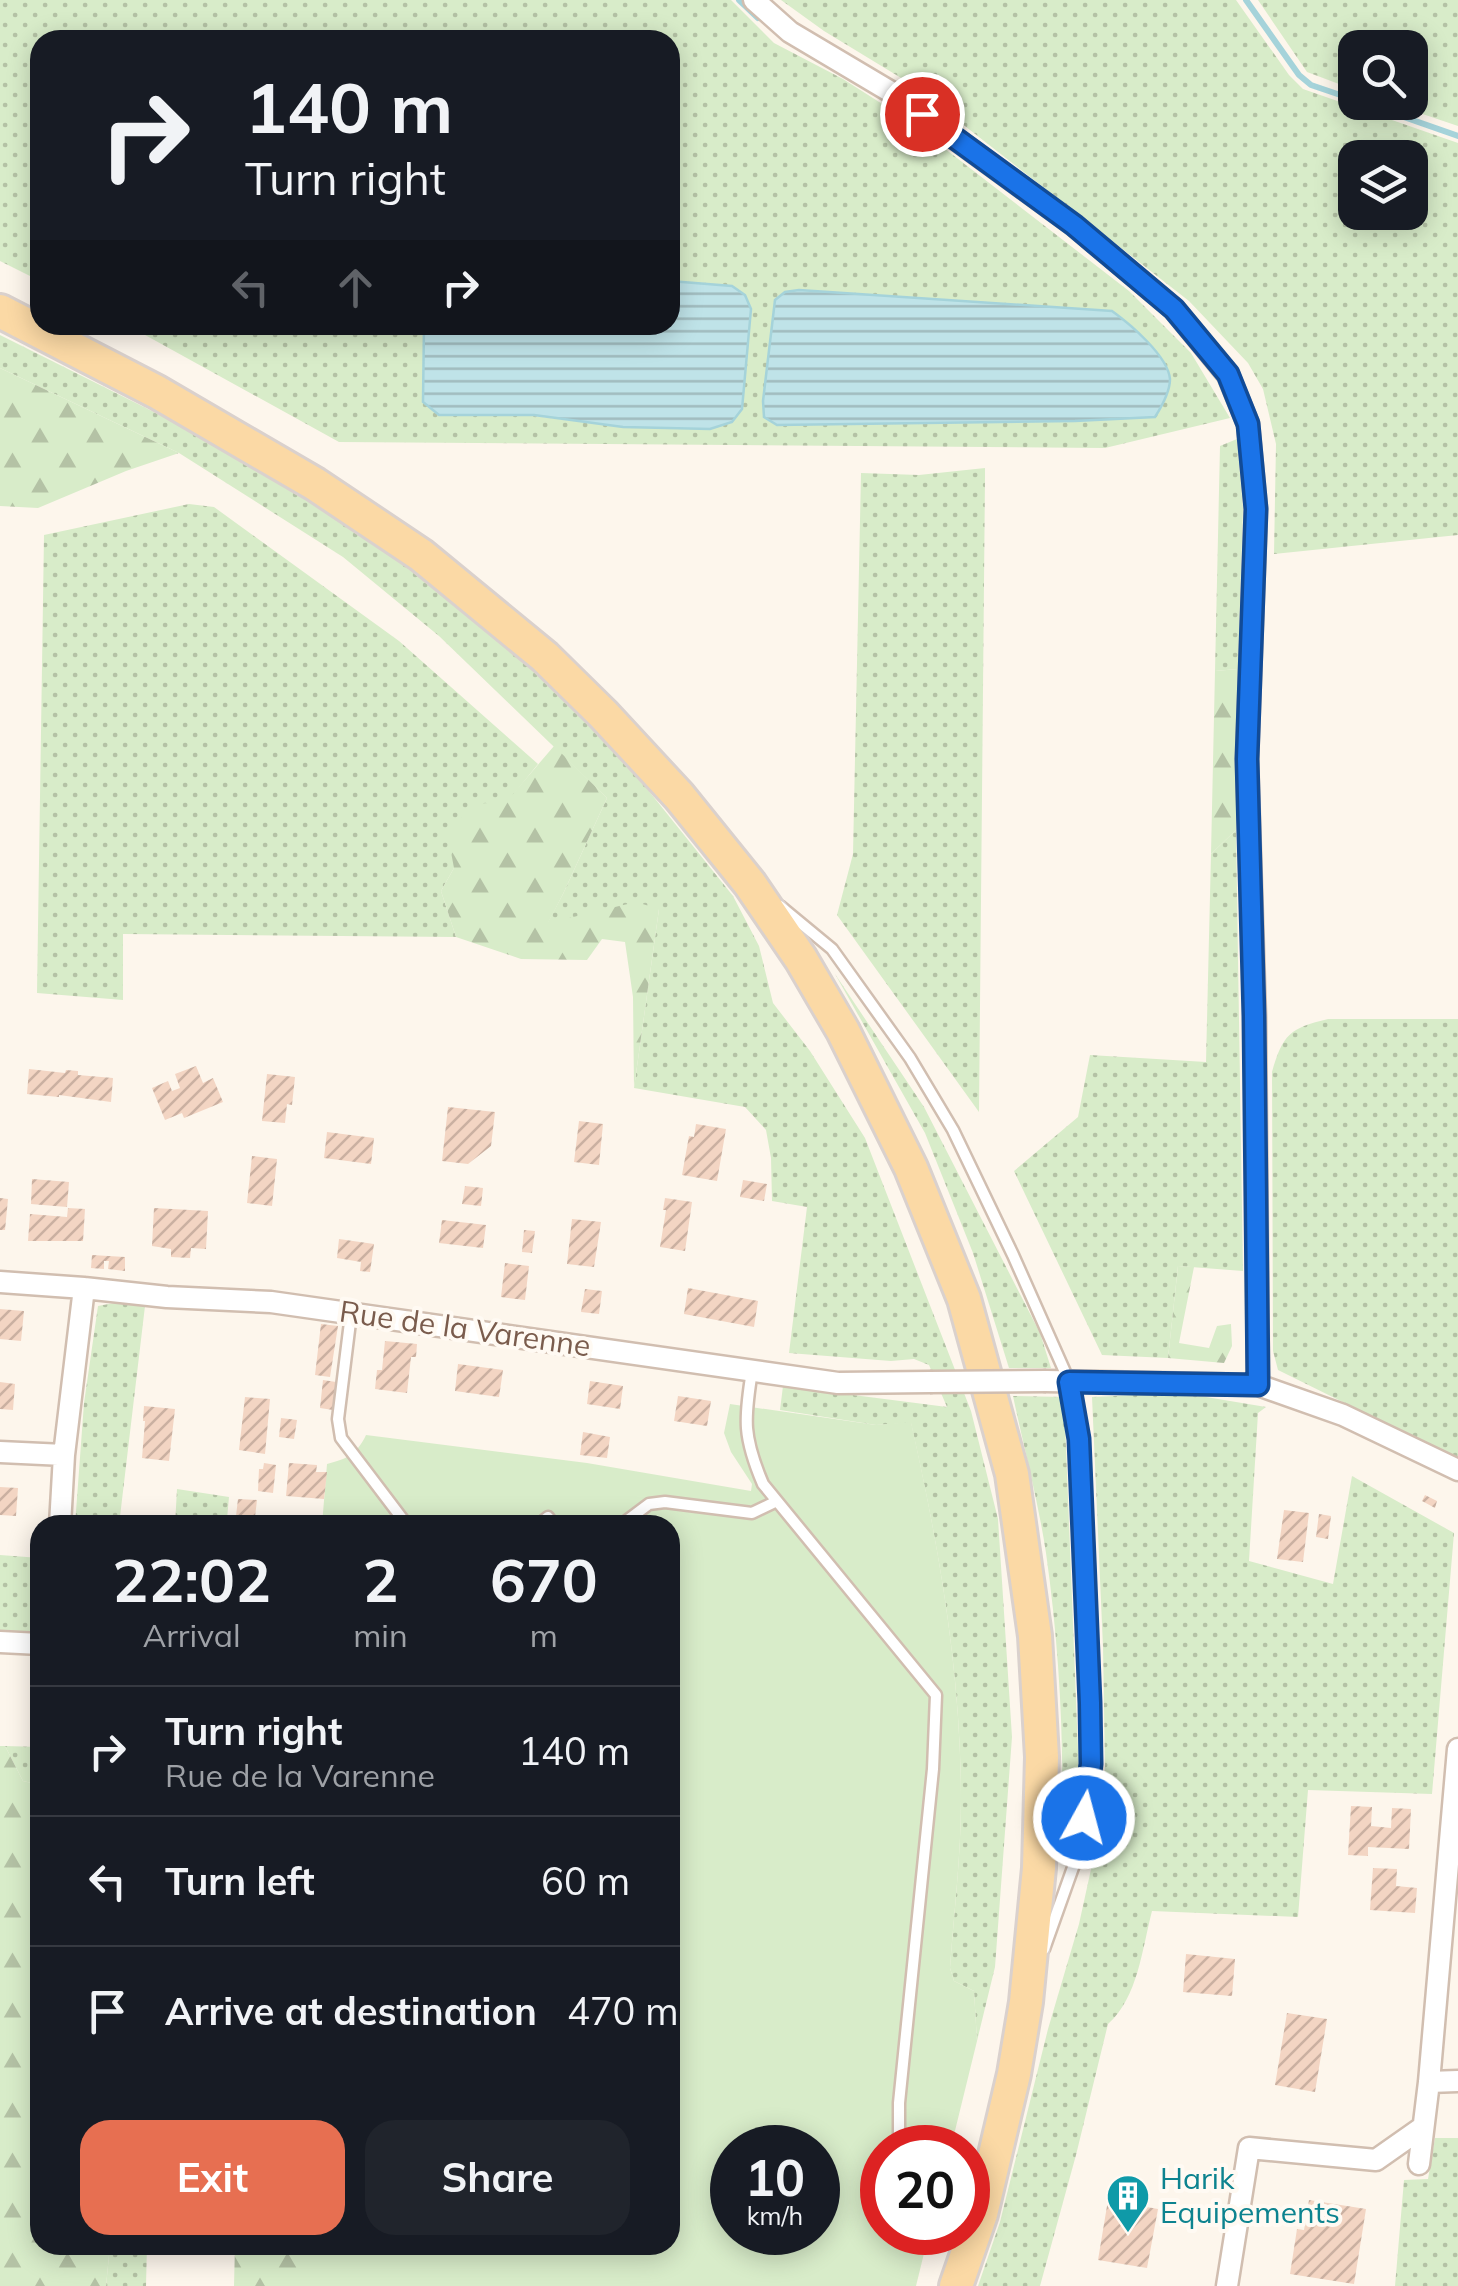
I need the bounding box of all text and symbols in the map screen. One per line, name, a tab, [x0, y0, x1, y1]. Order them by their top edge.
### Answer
map controls	[1338, 30, 1428, 230]
button: search	[1338, 30, 1428, 120]
text: 140 m	[245, 63, 453, 151]
icon: right	[80, 70, 210, 200]
pin	[880, 72, 965, 157]
icon: arrive	[895, 87, 950, 142]
button: layers	[1338, 140, 1428, 230]
text: Turn right	[245, 150, 446, 206]
icon: left	[223, 260, 278, 315]
icon: ahead	[328, 260, 383, 315]
icon: right	[433, 260, 488, 315]
street label: Rue de la Varenne	[337, 1292, 593, 1364]
text: 22:02	[112, 1542, 271, 1617]
text: 2	[362, 1542, 398, 1617]
text: 670	[490, 1542, 598, 1617]
text: Arrival	[143, 1615, 241, 1655]
text: min	[353, 1615, 408, 1655]
text: m	[530, 1615, 558, 1655]
text: Turn right	[165, 1707, 342, 1755]
icon: right	[80, 1724, 135, 1779]
text: 140 m	[518, 1727, 630, 1775]
text: Rue de la Varenne	[165, 1755, 435, 1795]
position arrow	[1032, 1766, 1136, 1870]
icon: left	[80, 1854, 135, 1909]
text: Turn left	[165, 1857, 315, 1905]
text: 60 m	[541, 1857, 630, 1905]
icon: arrive	[80, 1984, 135, 2039]
text: Arrive at destination	[165, 1987, 537, 2035]
text: 470 m	[567, 1987, 679, 2035]
button: Exit	[80, 2120, 345, 2235]
button: Share	[365, 2120, 630, 2235]
speed limit sign: 20	[860, 2125, 990, 2255]
text: 10	[745, 2146, 805, 2209]
place label: Harik Equipements	[1160, 2159, 1340, 2231]
building icon: Harik Equipements	[1105, 2173, 1151, 2234]
text: km/h	[747, 2200, 803, 2231]

